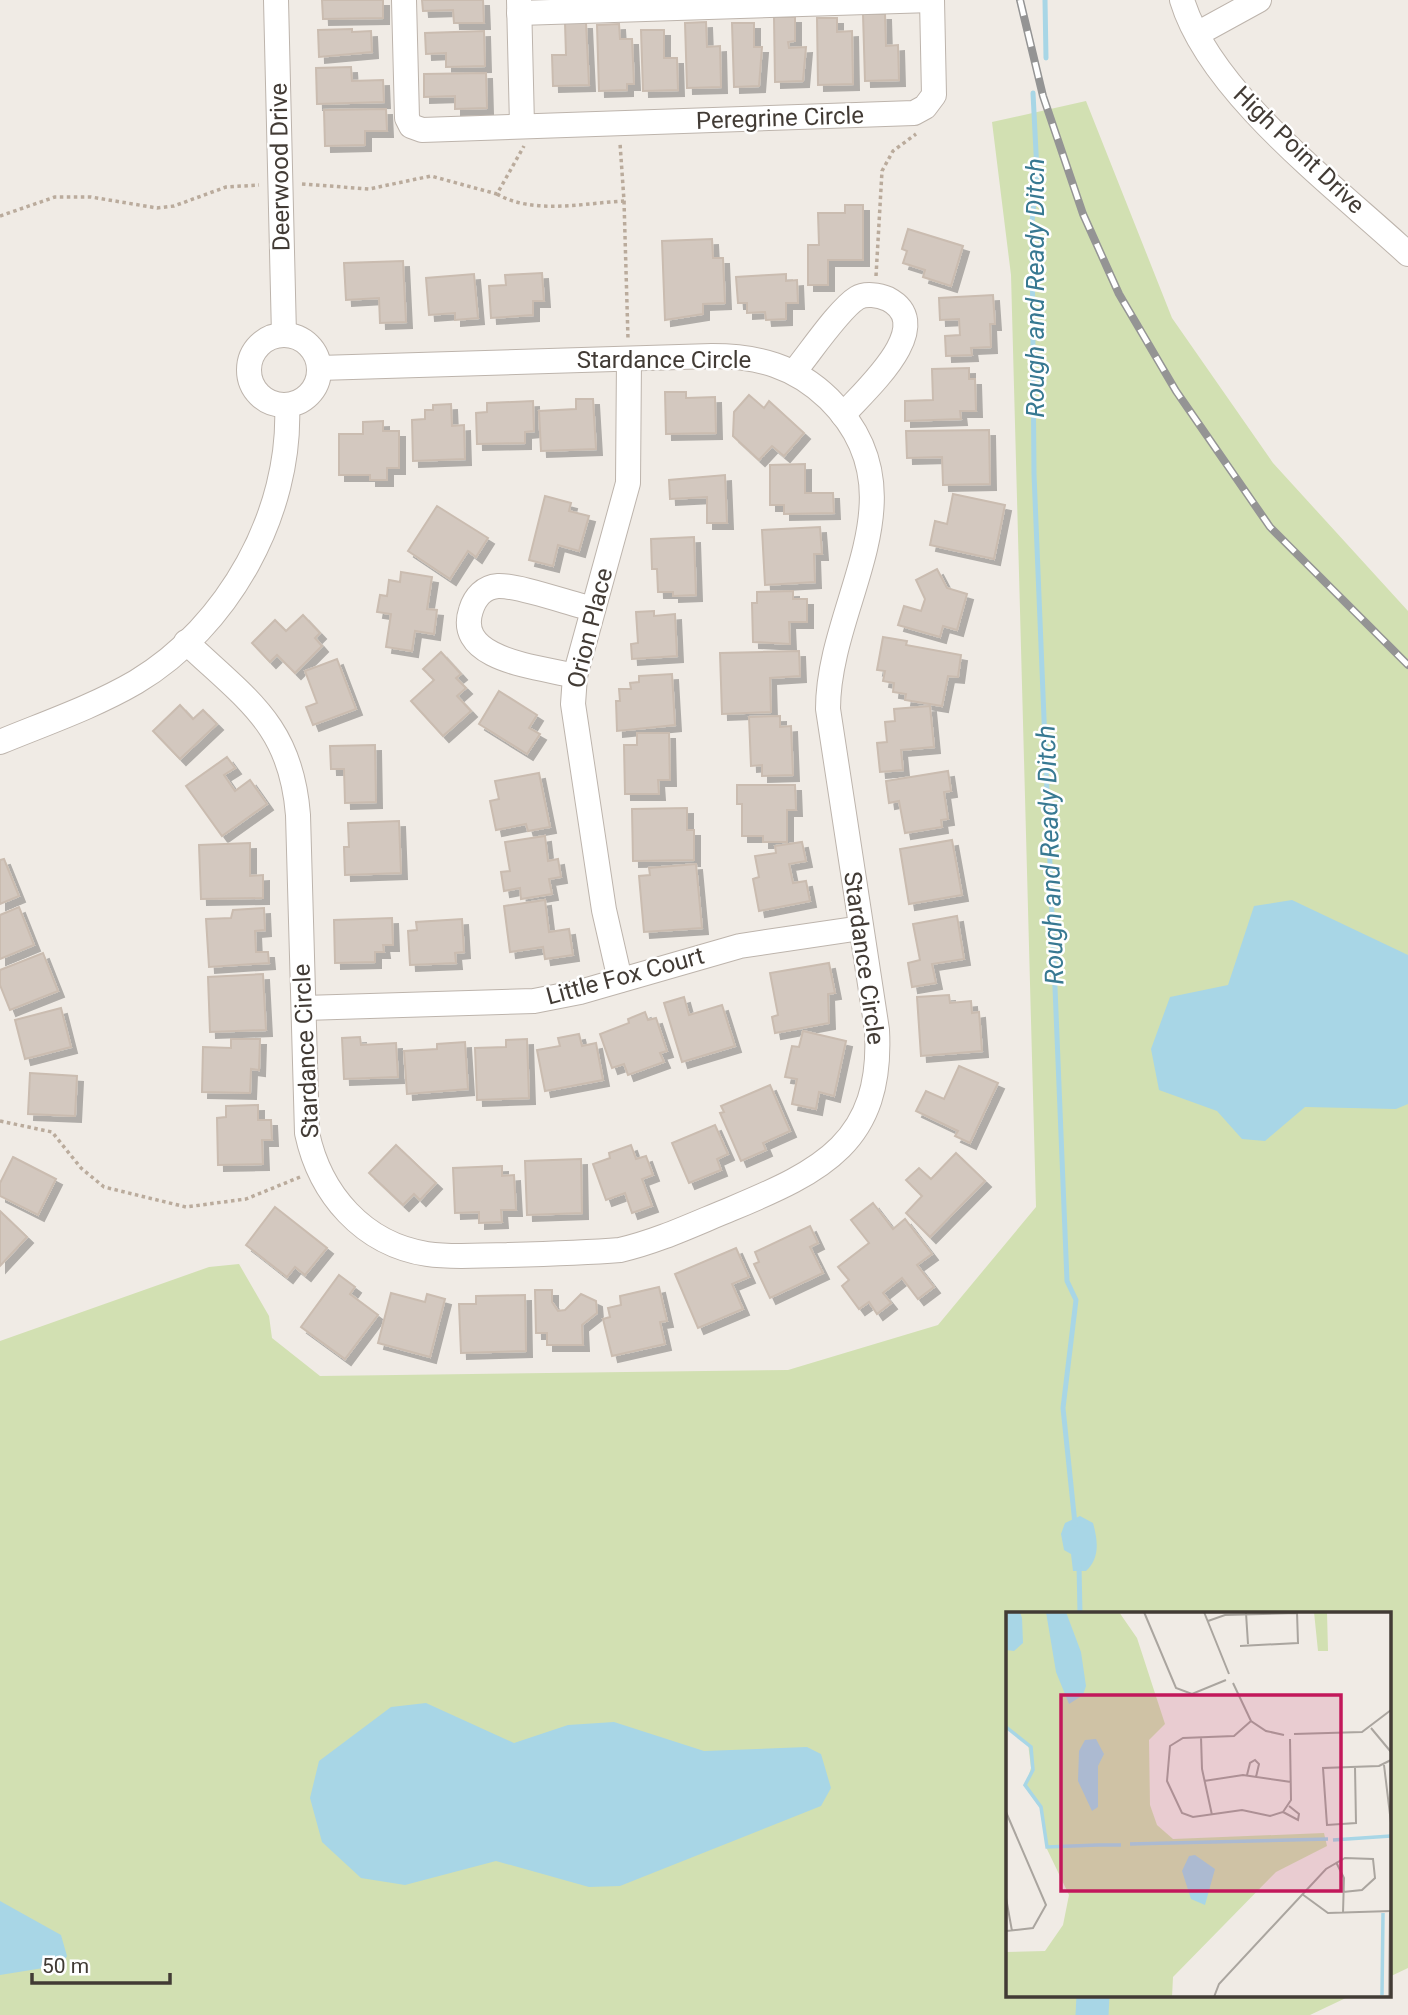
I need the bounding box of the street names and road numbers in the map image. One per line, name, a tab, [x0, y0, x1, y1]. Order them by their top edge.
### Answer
street label: High Point Drive	[1228, 81, 1370, 219]
street label: Deerwood Drive	[265, 83, 295, 251]
street label: Peregrine Circle	[695, 101, 865, 135]
street label: Stardance Circle	[577, 346, 751, 374]
street label: Orion Place	[562, 565, 618, 691]
street label: Stardance Circle	[838, 870, 890, 1046]
street label: Little Fox Court	[543, 941, 707, 1011]
street label: Stardance Circle	[287, 963, 325, 1139]

